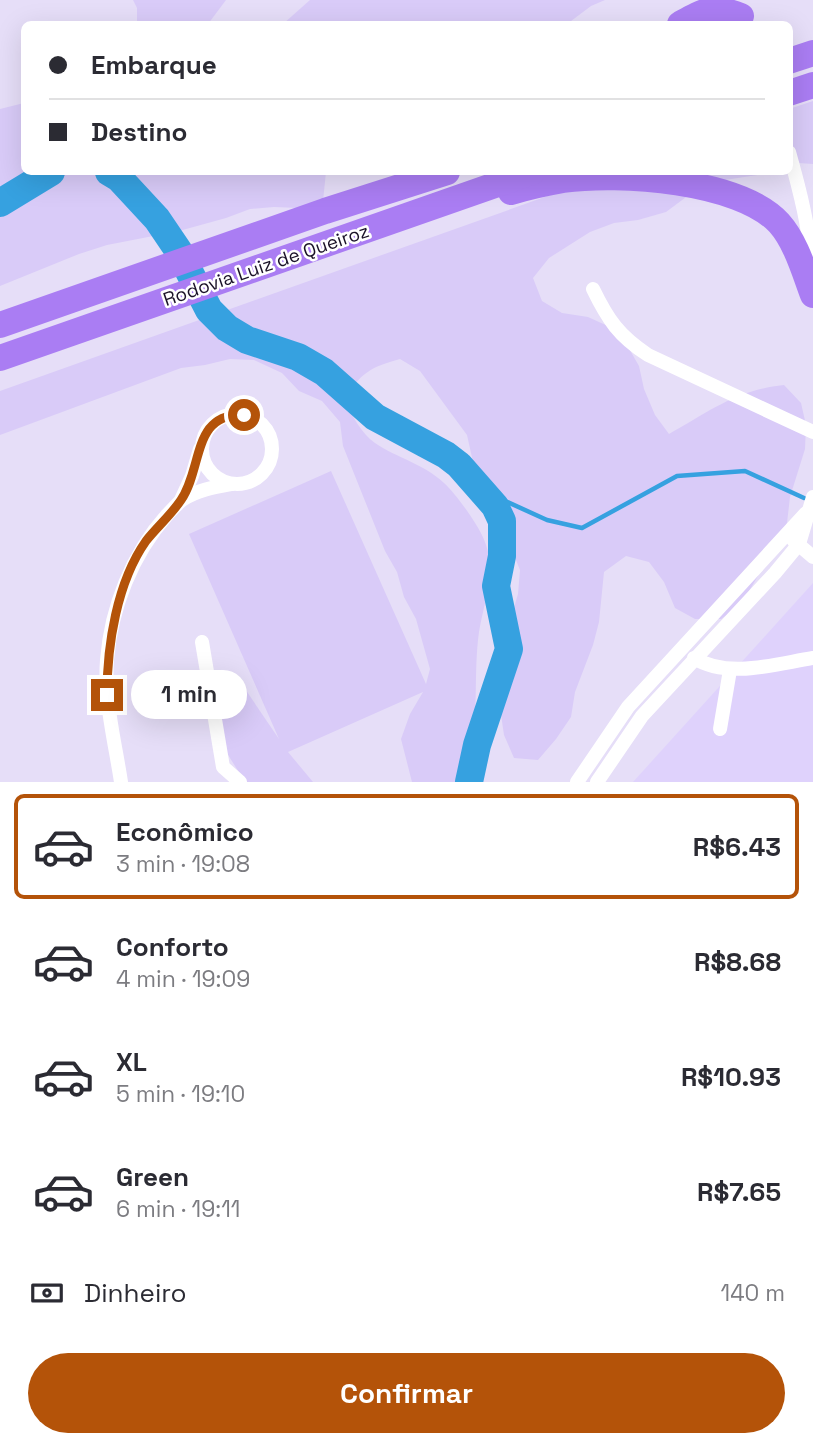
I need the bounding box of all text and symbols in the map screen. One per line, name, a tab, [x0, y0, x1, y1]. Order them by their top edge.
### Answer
text: Embarque	[91, 48, 217, 82]
text: Destino	[91, 115, 187, 149]
street label: Rodovia Luiz de Queiroz	[160, 218, 372, 312]
route start	[228, 399, 260, 431]
callout: 1 min	[132, 670, 247, 720]
route end	[91, 679, 123, 711]
text: 1 min	[161, 679, 217, 709]
icon: car	[32, 815, 95, 878]
text: Econômico	[116, 815, 254, 849]
text: R$6.43	[693, 830, 781, 864]
text: 3 min · 19:08	[116, 849, 250, 879]
icon: car	[32, 930, 95, 993]
text: Conforto	[116, 930, 229, 964]
text: R$8.68	[694, 945, 781, 979]
text: 4 min · 19:09	[116, 964, 250, 994]
icon: car	[32, 1045, 95, 1108]
text: XL	[116, 1045, 147, 1079]
text: R$10.93	[681, 1060, 781, 1094]
text: 5 min · 19:10	[116, 1079, 245, 1109]
icon: car	[32, 1160, 95, 1223]
text: Green	[116, 1160, 189, 1194]
text: R$7.65	[697, 1175, 781, 1209]
text: 6 min · 19:11	[116, 1194, 240, 1224]
icon: cash	[28, 1274, 66, 1312]
text: Dinheiro	[84, 1276, 187, 1310]
text: 140 m	[721, 1278, 785, 1308]
button: Confirmar	[28, 1353, 785, 1433]

